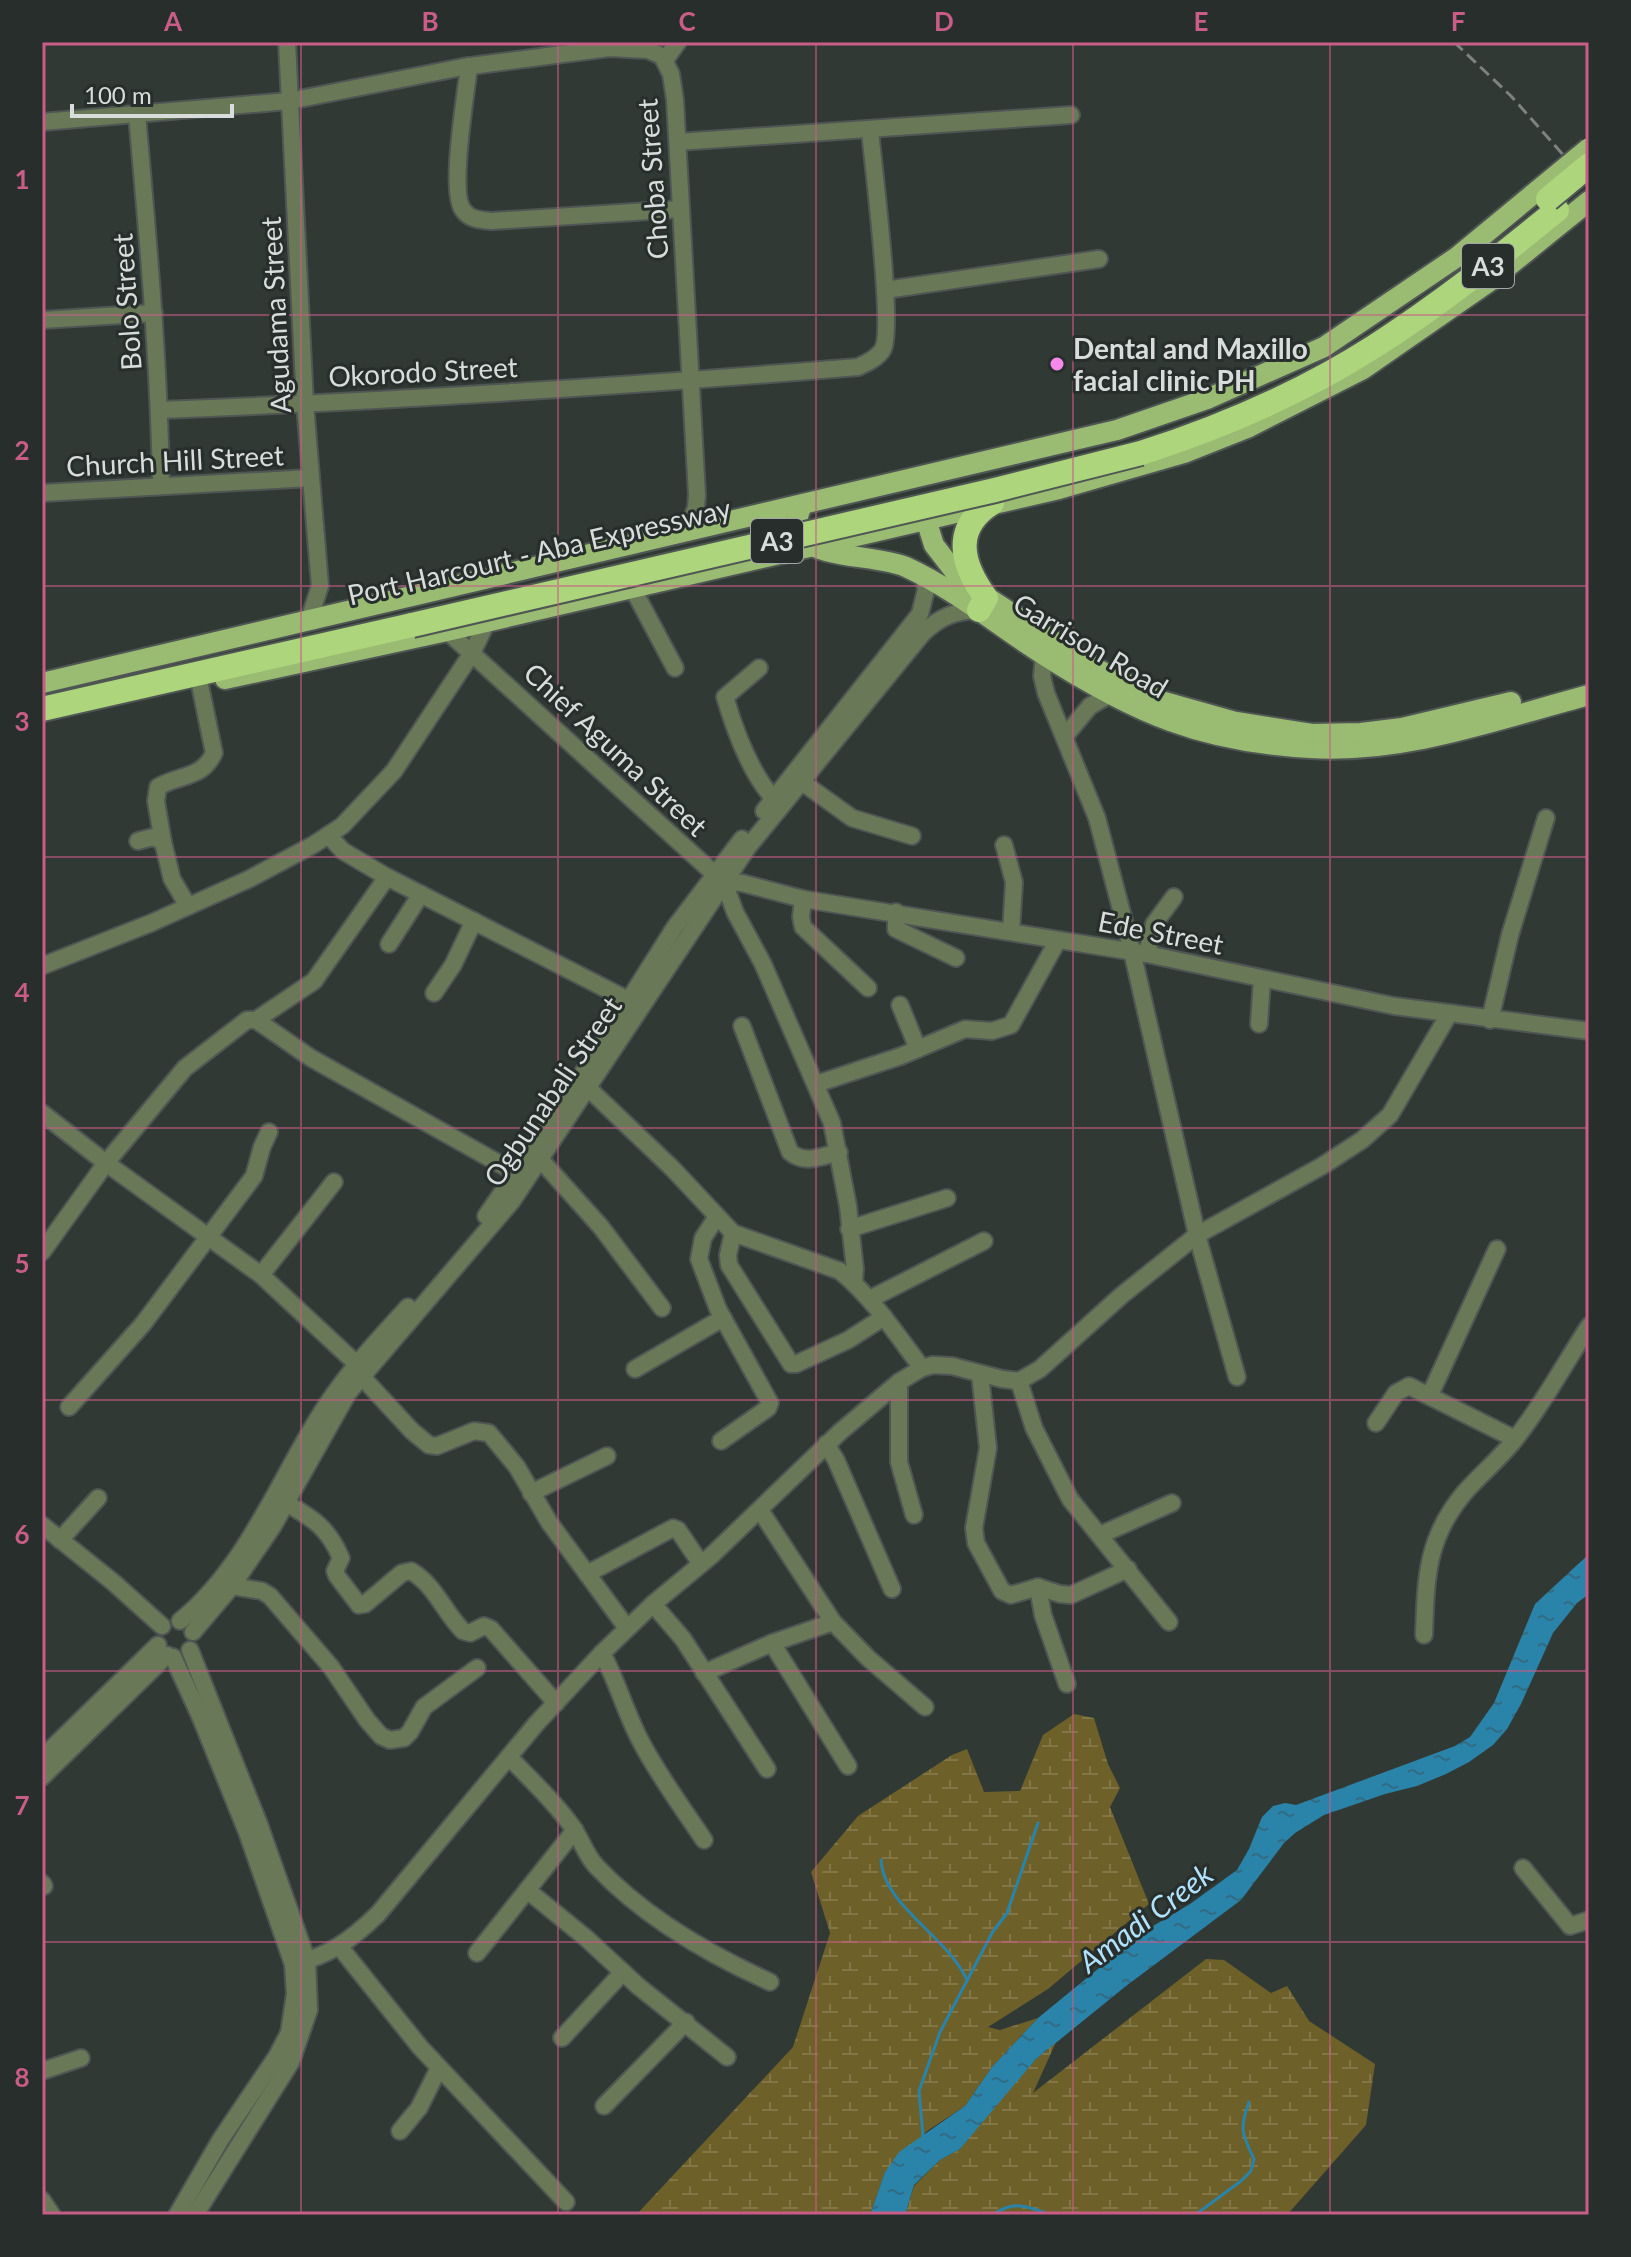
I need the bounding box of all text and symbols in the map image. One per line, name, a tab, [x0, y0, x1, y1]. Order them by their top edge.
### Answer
text: A	[163, 5, 183, 37]
text: B	[421, 5, 439, 37]
text: C	[678, 5, 696, 37]
text: D	[934, 5, 954, 37]
text: E	[1194, 5, 1208, 37]
text: F	[1451, 5, 1465, 37]
scale bar	[72, 68, 232, 118]
text: 100 m	[84, 80, 152, 109]
street label: Choba Street	[629, 98, 675, 260]
text: 1	[14, 163, 30, 195]
street label: Agudama Street	[253, 216, 297, 414]
street label: Bolo Street	[104, 232, 148, 372]
road number: A3	[1462, 244, 1514, 288]
place label: Dental and Maxillo facial clinic PH	[1073, 331, 1308, 397]
street label: Okorodo Street	[328, 349, 518, 393]
marker: Dental and Maxillo facial clinic PH	[1048, 355, 1066, 373]
text: 2	[14, 434, 30, 466]
street label: Church Hill Street	[65, 437, 285, 483]
street label: Port Harcourt - Aba Expressway	[344, 490, 735, 612]
road number: A3	[751, 519, 803, 563]
street label: Garrison Road	[1008, 586, 1174, 704]
street label: Chief Aguma Street	[517, 655, 715, 843]
text: 3	[14, 705, 30, 737]
street label: Ede Street	[1095, 903, 1227, 961]
text: 4	[14, 976, 30, 1008]
street label: Ogbunabali Street	[476, 990, 628, 1192]
text: 5	[14, 1247, 30, 1279]
text: 6	[14, 1518, 30, 1550]
text: 7	[14, 1789, 30, 1821]
water label: Amadi Creek	[1070, 1854, 1220, 1980]
text: 8	[14, 2061, 30, 2093]

